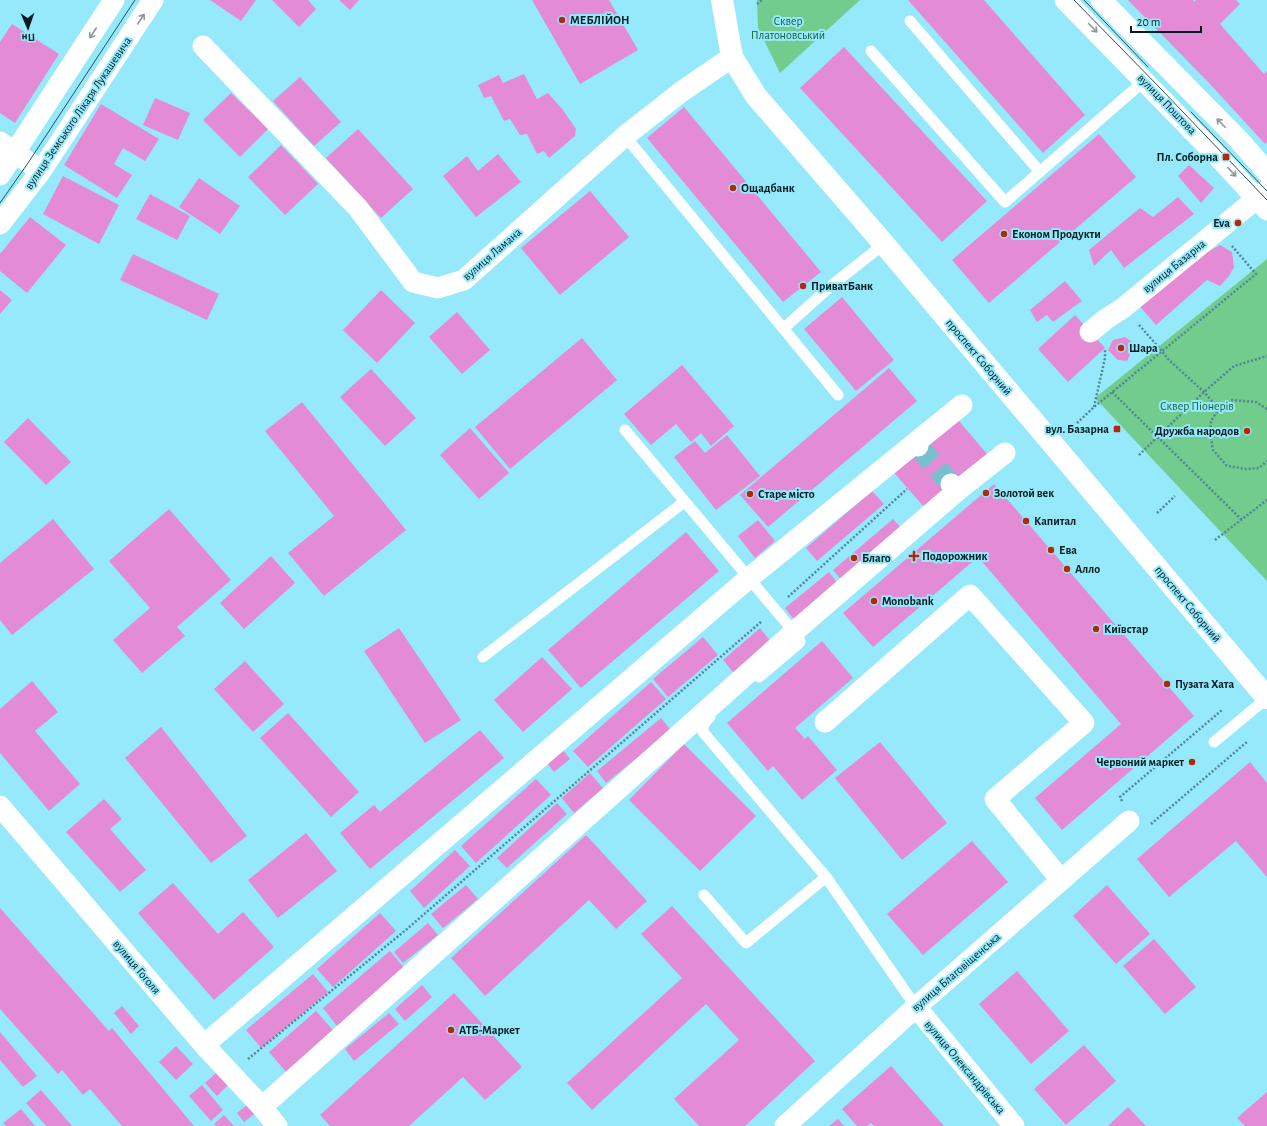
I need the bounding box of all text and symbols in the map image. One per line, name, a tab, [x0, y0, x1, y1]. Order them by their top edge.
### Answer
north arrow	[8, 8, 48, 48]
scale bar	[1131, 8, 1201, 34]
place label: МЕБЛІЙОН	[570, 13, 630, 26]
one-way arrow	[137, 14, 145, 25]
marker: МЕБЛІЙОН	[557, 15, 567, 25]
park label: Сквер Платоновський	[751, 15, 825, 41]
text: 20 m	[1137, 16, 1160, 28]
one-way arrow	[1088, 23, 1097, 33]
one-way arrow	[89, 27, 97, 38]
text: Пн	[21, 32, 35, 43]
street label: вулиця Земського Лікаря Лукашевича	[22, 34, 135, 192]
street label: вулиця Поштова	[1135, 71, 1199, 138]
one-way arrow	[1216, 118, 1226, 128]
place label: Пл. Соборна	[1157, 151, 1218, 163]
marker: Пл. Соборна	[1221, 152, 1231, 162]
one-way arrow	[1227, 166, 1236, 176]
place label: Ощадбанк	[741, 182, 795, 194]
marker: Ощадбанк	[728, 183, 738, 193]
place label: Eva	[1213, 217, 1230, 229]
marker: Eva	[1233, 218, 1243, 228]
street label: вулиця Ламана	[461, 225, 525, 283]
place label: Економ Продукти	[1012, 228, 1101, 241]
marker: Економ Продукти	[999, 229, 1009, 239]
street label: вулиця Базарна	[1140, 237, 1209, 296]
place label: ПриватБанк	[811, 280, 873, 292]
marker: ПриватБанк	[798, 281, 808, 291]
street label: проспект Соборний	[944, 317, 1014, 397]
place label: Шара	[1129, 342, 1158, 354]
marker: Шара	[1116, 343, 1126, 353]
park label: Сквер Піонерів	[1160, 400, 1234, 412]
place label: вул. Базарна	[1045, 423, 1109, 436]
marker: вул. Базарна	[1112, 424, 1122, 434]
place label: Дружба народов	[1155, 425, 1239, 438]
marker: Дружба народов	[1242, 426, 1252, 436]
place label: Золотой век	[994, 487, 1054, 499]
place label: Старе мiсто	[758, 488, 815, 500]
marker: Золотой век	[981, 488, 991, 498]
marker: Старе мiсто	[745, 489, 755, 499]
place label: Капитал	[1034, 515, 1076, 527]
marker: Капитал	[1021, 516, 1031, 526]
place label: Ева	[1059, 544, 1077, 556]
marker: Ева	[1046, 545, 1056, 555]
place label: Подорожник	[922, 550, 988, 562]
marker: Подорожник	[909, 551, 919, 561]
place label: Благо	[862, 552, 891, 564]
marker: Благо	[849, 553, 859, 563]
place label: Алло	[1075, 563, 1100, 575]
marker: Алло	[1062, 564, 1072, 574]
street label: проспект Соборний	[1153, 564, 1223, 644]
place label: Monobank	[882, 595, 934, 607]
marker: Monobank	[869, 596, 879, 606]
place label: Київстар	[1104, 623, 1148, 635]
marker: Київстар	[1091, 624, 1101, 634]
place label: Пузата Хата	[1175, 678, 1235, 691]
marker: Пузата Хата	[1162, 679, 1172, 689]
place label: Червоний маркет	[1096, 756, 1184, 768]
marker: Червоний маркет	[1187, 757, 1197, 767]
street label: вулиця Благовіщенська	[909, 930, 1004, 1014]
street label: вулиця Гоголя	[110, 938, 163, 997]
street label: вулиця Олександрівська	[922, 1018, 1008, 1117]
place label: АТБ-Маркет	[459, 1024, 520, 1036]
marker: АТБ-Маркет	[446, 1025, 456, 1035]

